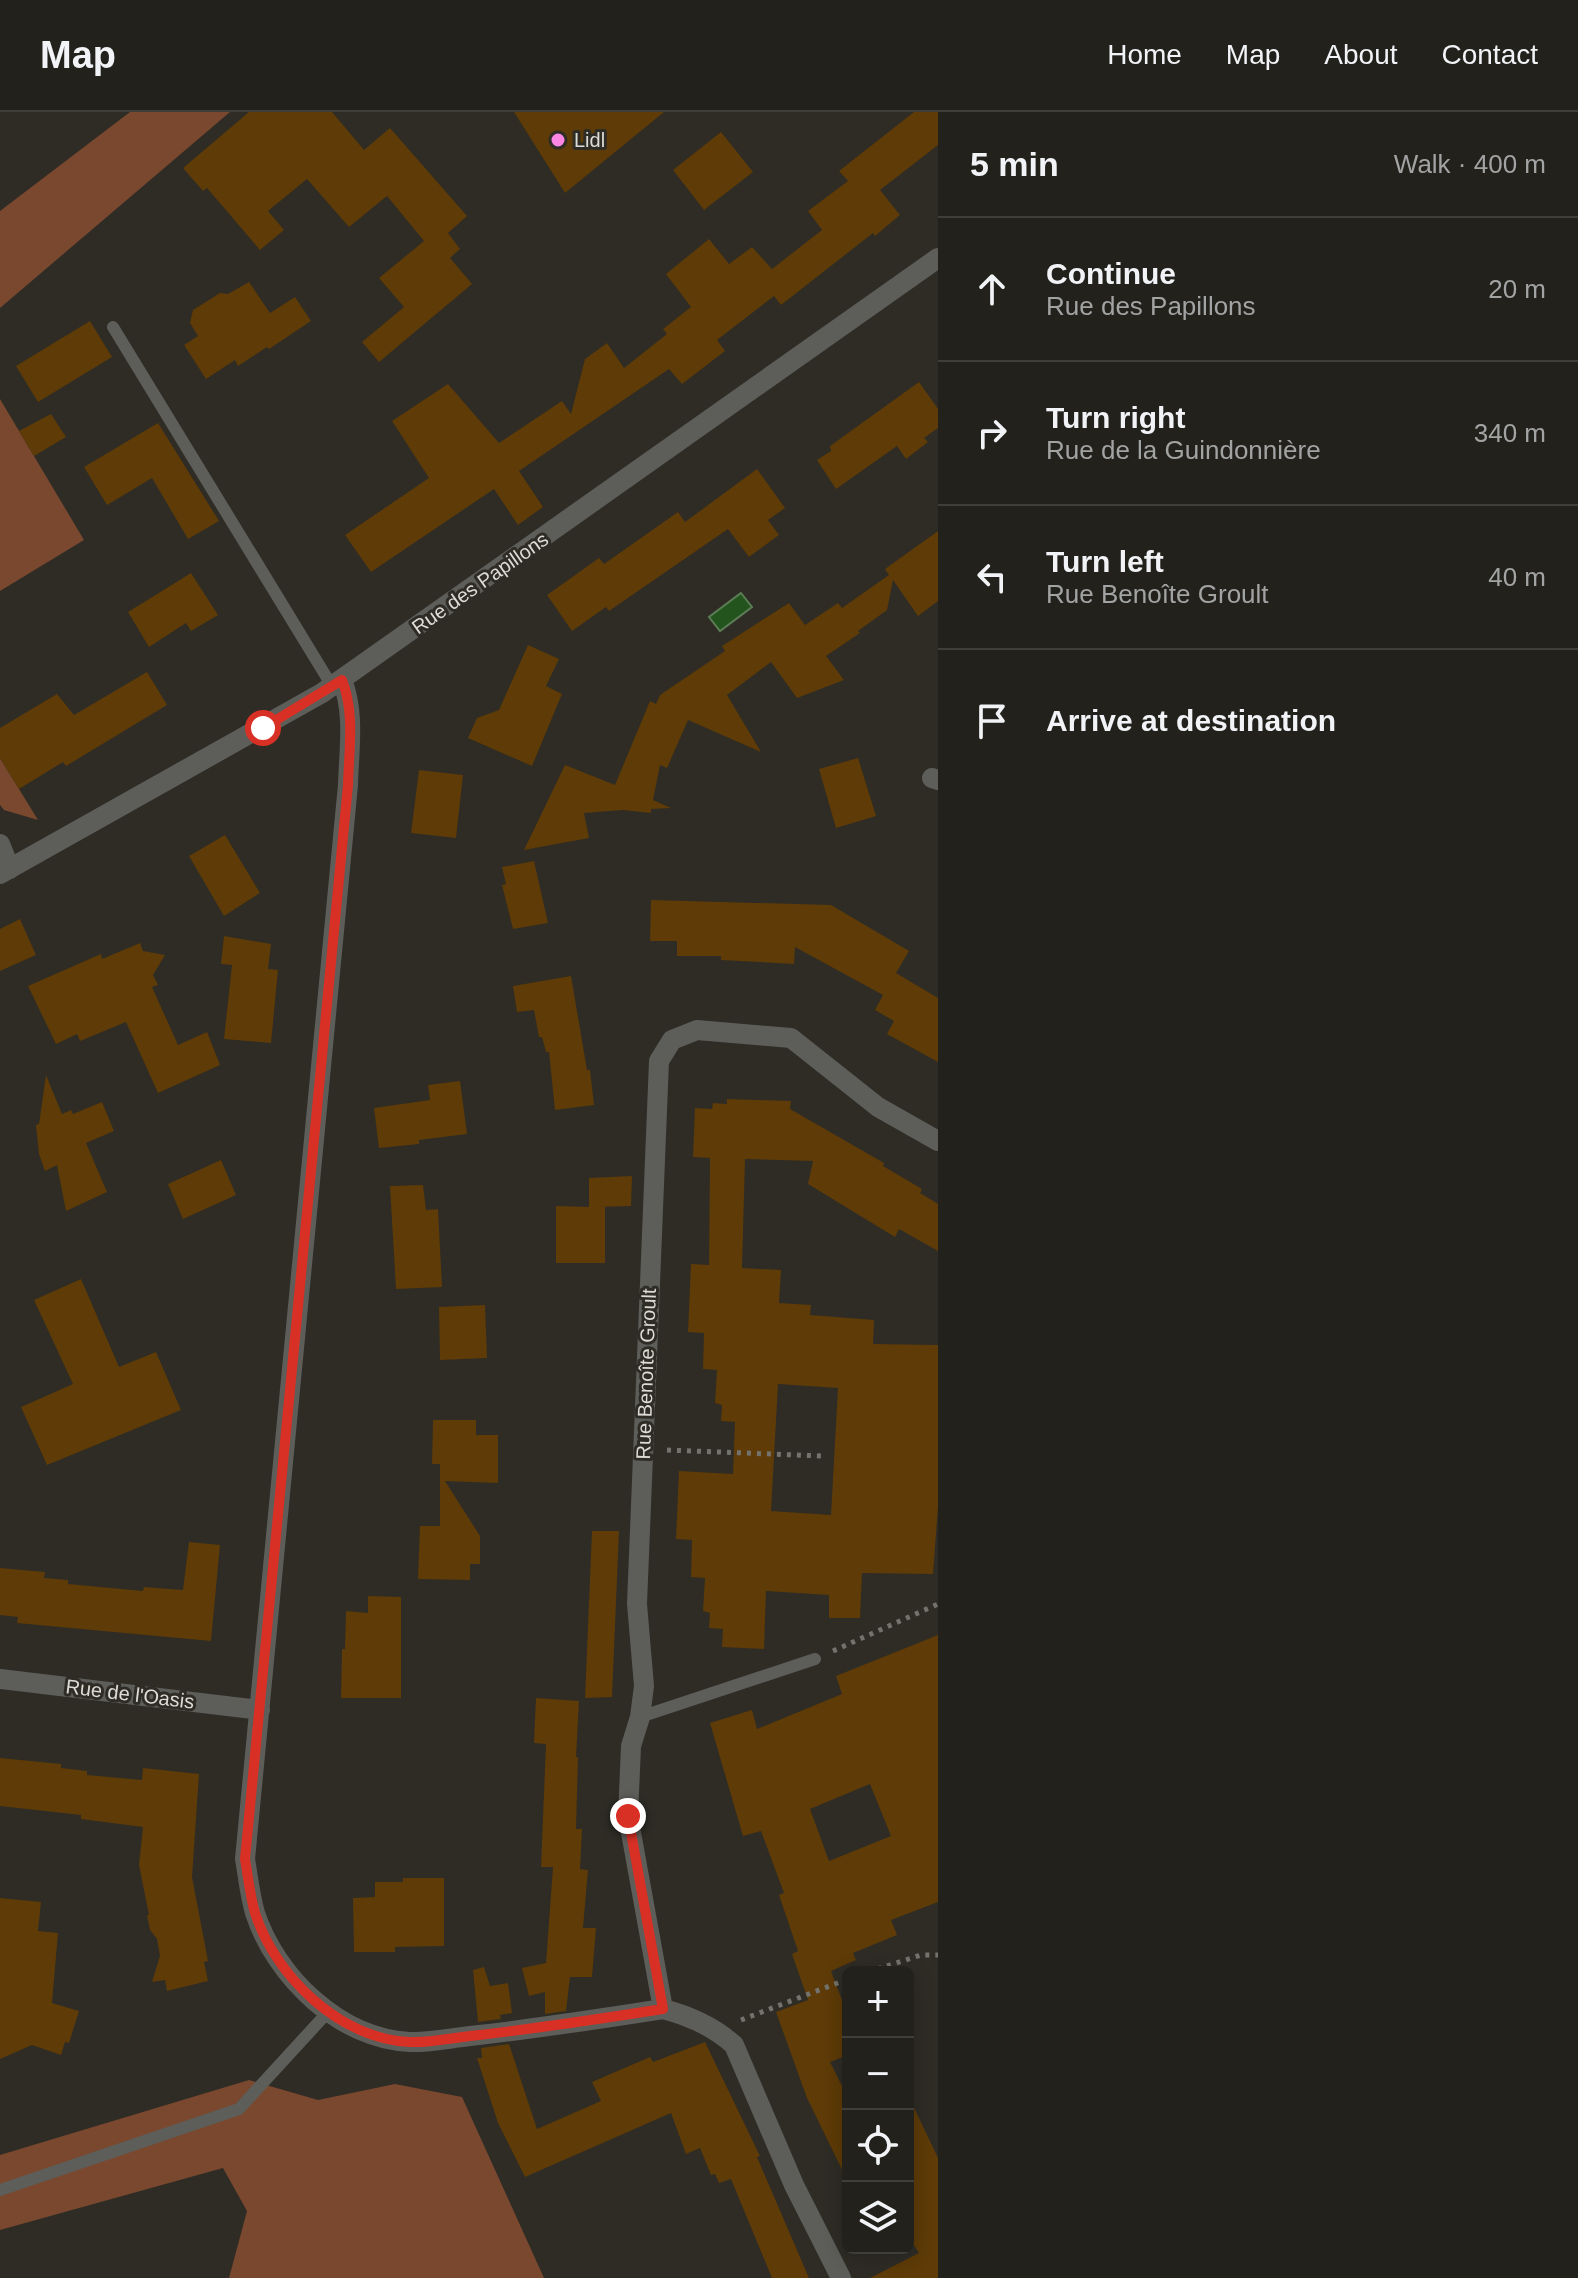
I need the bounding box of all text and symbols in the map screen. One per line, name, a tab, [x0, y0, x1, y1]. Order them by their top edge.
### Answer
text: Map	[40, 34, 116, 76]
text: Home	[1107, 39, 1182, 70]
text: Map	[1226, 39, 1280, 70]
text: About	[1324, 39, 1398, 70]
text: Contact	[1442, 39, 1538, 70]
place label: Lidl	[574, 129, 605, 151]
marker: Lidl	[549, 131, 567, 149]
text: 5 min	[970, 145, 1059, 183]
text: Walk · 400 m	[1394, 149, 1546, 179]
text: Continue	[1046, 257, 1176, 290]
icon: ahead	[970, 267, 1014, 311]
text: 20 m	[1488, 274, 1546, 304]
text: Rue des Papillons	[1046, 291, 1256, 321]
text: Turn right	[1046, 401, 1185, 434]
icon: right	[970, 411, 1014, 455]
text: 340 m	[1474, 418, 1546, 448]
text: Rue de la Guindonnière	[1046, 435, 1321, 465]
street label: Rue des Papillons	[408, 528, 552, 638]
text: Turn left	[1046, 545, 1164, 578]
icon: left	[970, 555, 1014, 599]
text: 40 m	[1488, 562, 1546, 592]
text: Rue Benoîte Groult	[1046, 579, 1269, 609]
icon: arrive	[970, 699, 1014, 743]
text: Arrive at destination	[1046, 704, 1336, 737]
route start	[245, 710, 281, 746]
street label: Rue Benoîte Groult	[632, 1288, 660, 1460]
street label: Rue de l'Oasis	[64, 1675, 196, 1713]
route end	[610, 1798, 646, 1834]
map controls	[842, 1966, 914, 2254]
button: +	[842, 1966, 914, 2038]
button: −	[842, 2038, 914, 2110]
button: locate	[842, 2110, 914, 2182]
button: layers	[842, 2182, 914, 2254]

